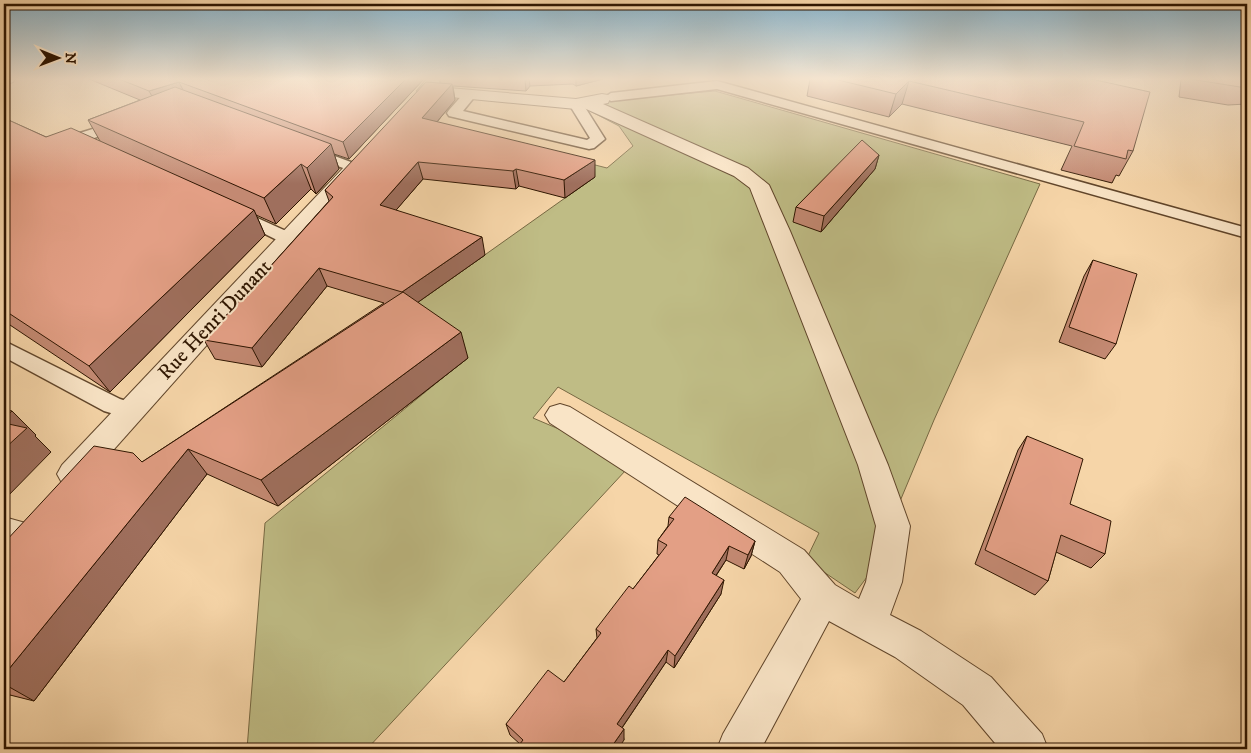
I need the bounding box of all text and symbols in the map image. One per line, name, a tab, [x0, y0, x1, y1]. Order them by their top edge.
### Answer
north arrow	[32, 32, 82, 82]
text: N	[61, 52, 79, 65]
street label: Rue Henri Dunant	[153, 254, 278, 386]

